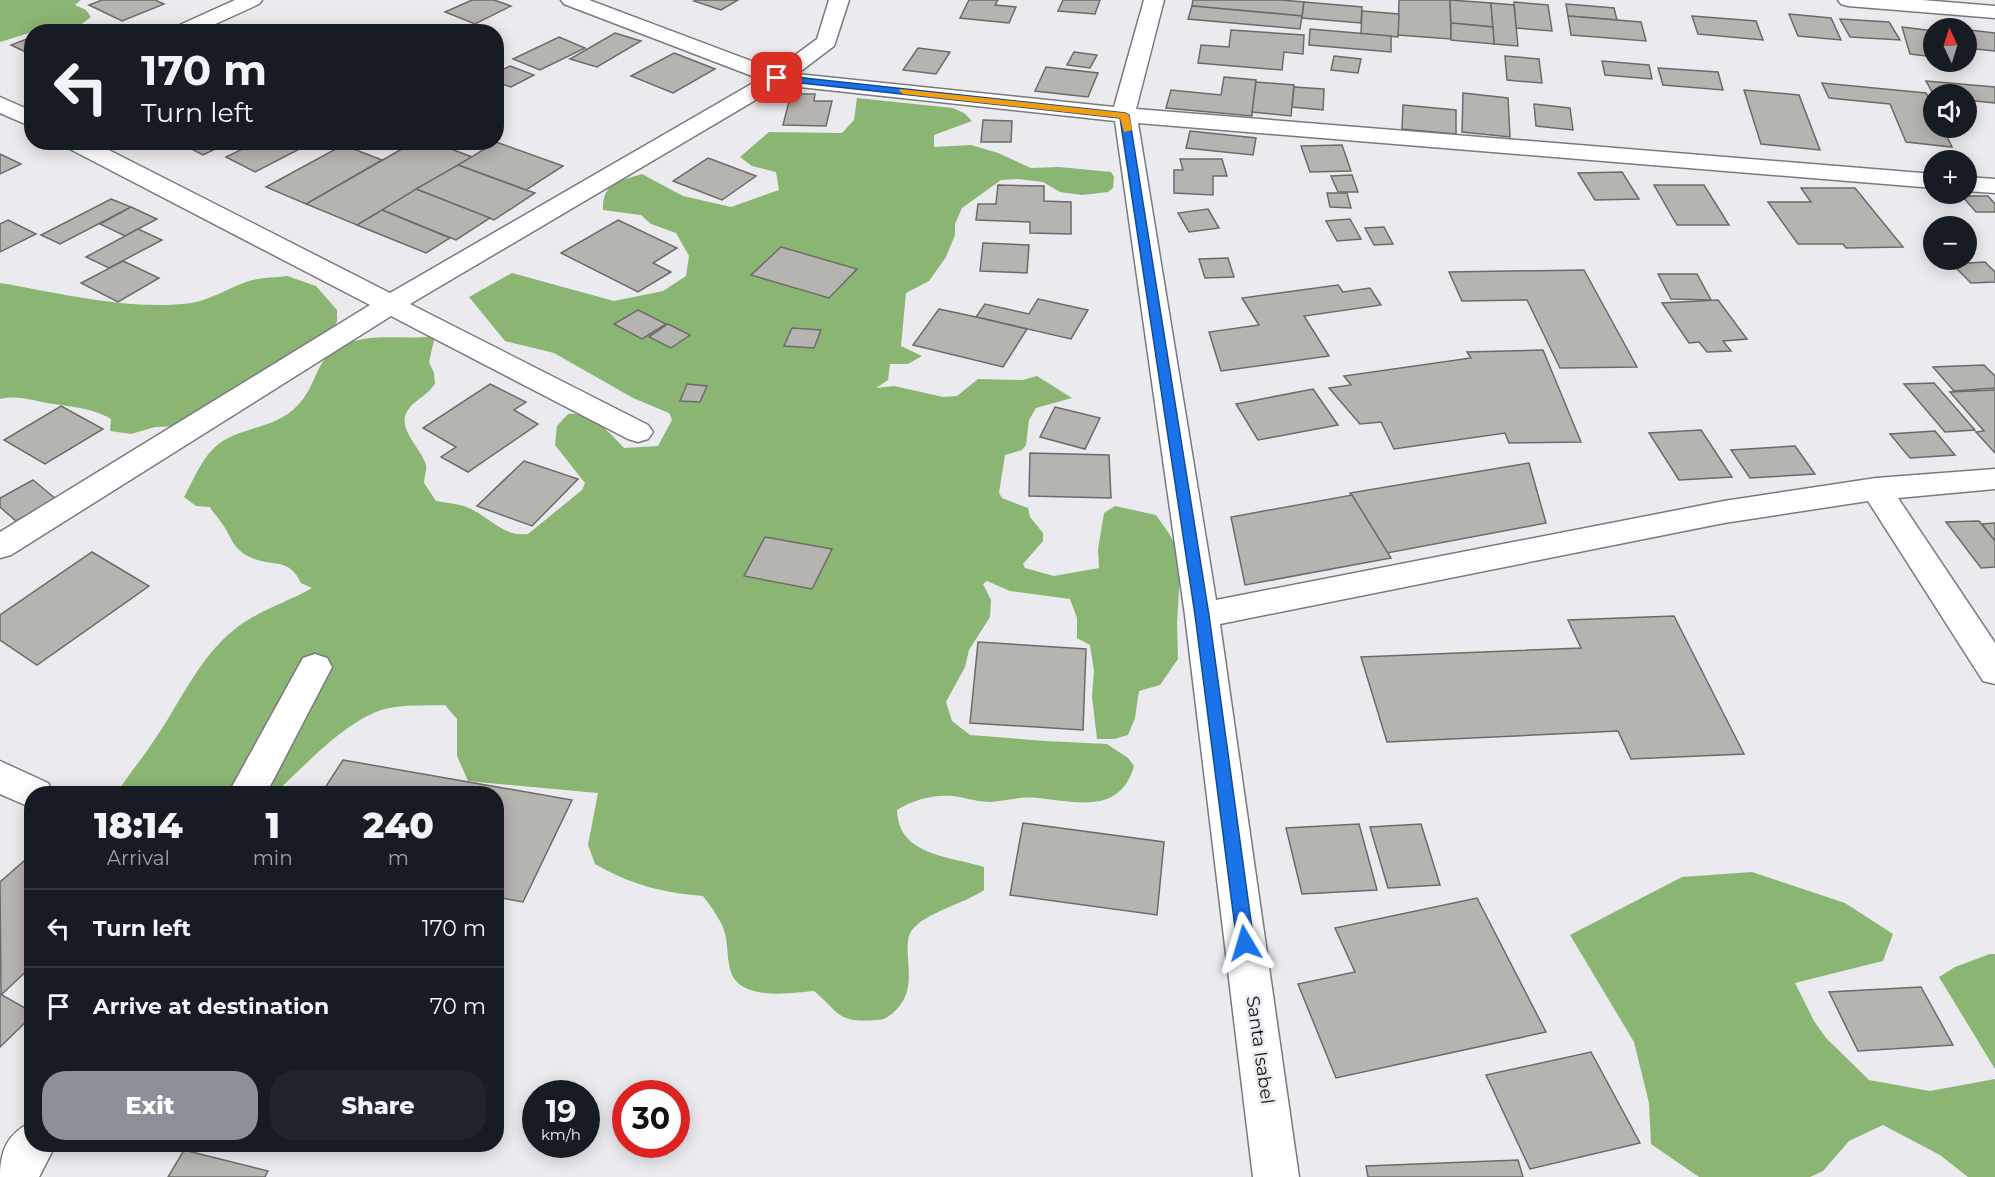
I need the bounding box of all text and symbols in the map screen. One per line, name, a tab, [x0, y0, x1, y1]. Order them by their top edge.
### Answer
north arrow	[1923, 18, 1977, 72]
map controls	[1923, 18, 1977, 270]
text: 170 m	[141, 44, 267, 96]
icon: left	[42, 48, 120, 126]
pin	[751, 52, 802, 103]
icon: arrive	[760, 61, 793, 94]
button: sound	[1923, 84, 1977, 138]
text: Turn left	[141, 96, 254, 129]
button: +	[1923, 150, 1977, 204]
button: −	[1923, 216, 1977, 270]
text: 18:14	[94, 803, 183, 847]
text: 1	[265, 803, 280, 847]
text: 240	[363, 803, 434, 847]
text: Arrival	[107, 846, 170, 870]
text: min	[253, 846, 293, 870]
text: m	[388, 846, 409, 870]
position arrow	[1213, 911, 1277, 975]
icon: left	[42, 912, 75, 945]
text: Turn left	[93, 915, 191, 942]
text: 170 m	[422, 915, 486, 942]
icon: arrive	[42, 990, 75, 1023]
text: Arrive at destination	[93, 993, 329, 1020]
text: 70 m	[430, 993, 486, 1020]
street label: Santa Isabel	[1242, 995, 1278, 1105]
button: Exit	[42, 1071, 258, 1140]
button: Share	[270, 1071, 486, 1140]
speed limit sign: 30	[612, 1080, 690, 1158]
text: 19	[546, 1093, 576, 1130]
text: km/h	[541, 1125, 581, 1144]

